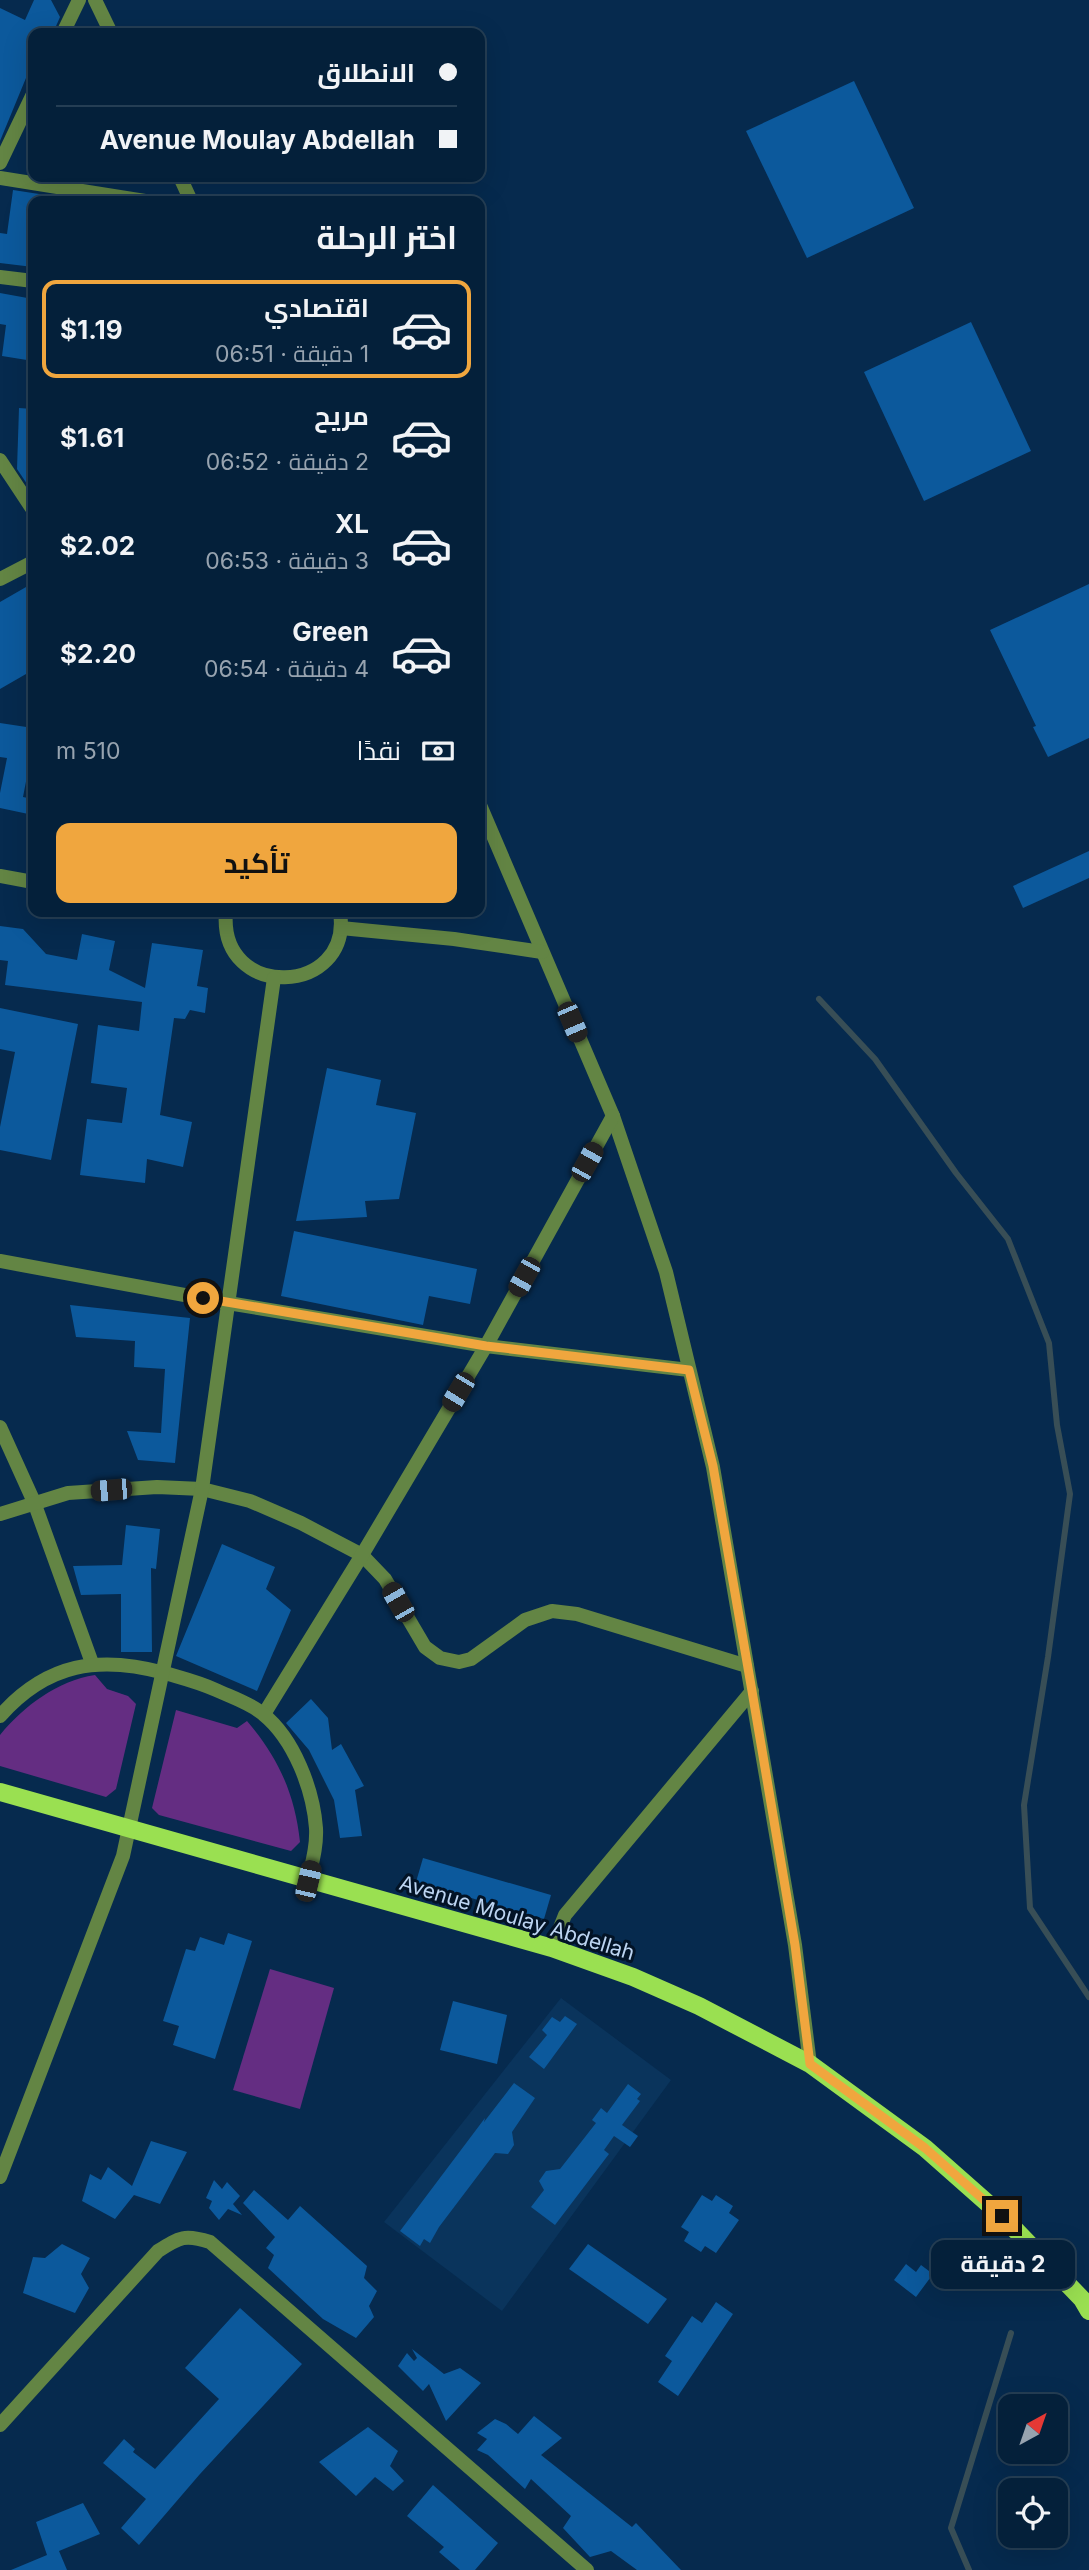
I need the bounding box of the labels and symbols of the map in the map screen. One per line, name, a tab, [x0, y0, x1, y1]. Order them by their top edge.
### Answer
car	[555, 999, 590, 1045]
car	[568, 1139, 607, 1185]
car	[505, 1254, 544, 1300]
route start	[187, 1282, 219, 1314]
car	[439, 1369, 478, 1415]
car	[90, 1478, 133, 1502]
car	[379, 1579, 418, 1625]
car	[294, 1858, 323, 1904]
street label: Avenue Moulay Abdellah	[396, 1870, 638, 1965]
route end	[986, 2200, 1018, 2232]
callout: 2 دقيقة	[930, 2240, 1074, 2290]
north arrow	[998, 2394, 1068, 2464]

